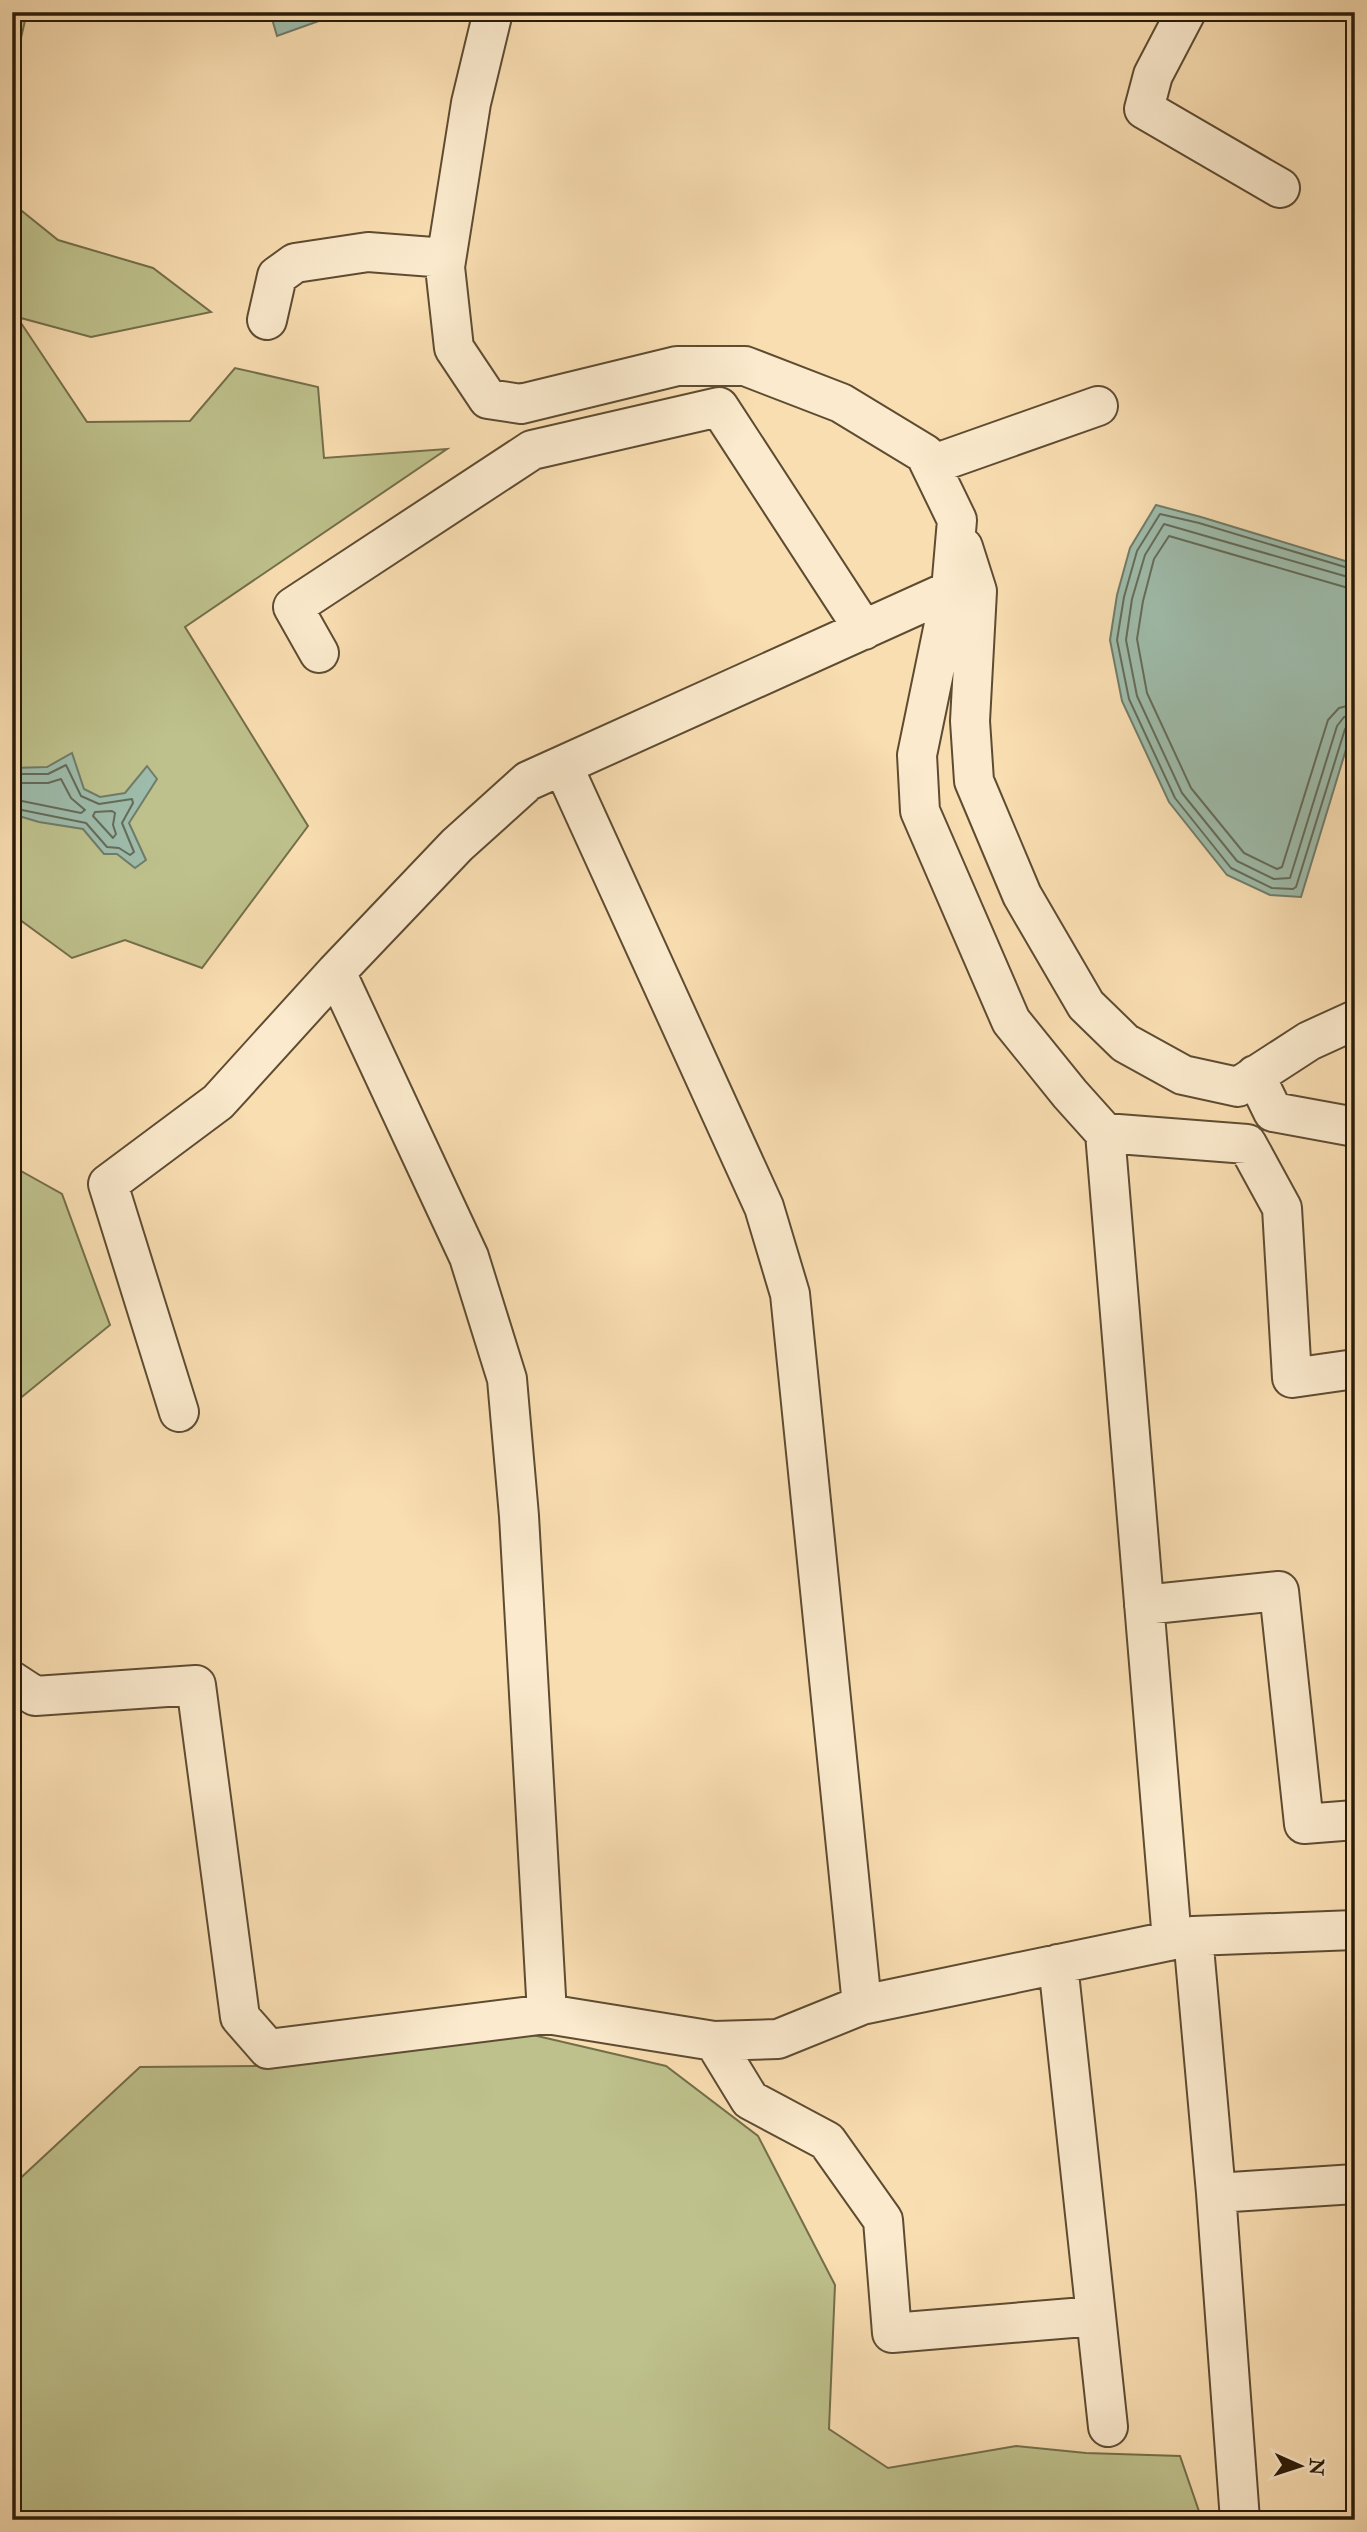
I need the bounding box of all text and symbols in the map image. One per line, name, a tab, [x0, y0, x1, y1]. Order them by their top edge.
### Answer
north arrow	[1266, 2430, 1336, 2500]
text: N	[1303, 2457, 1328, 2477]

